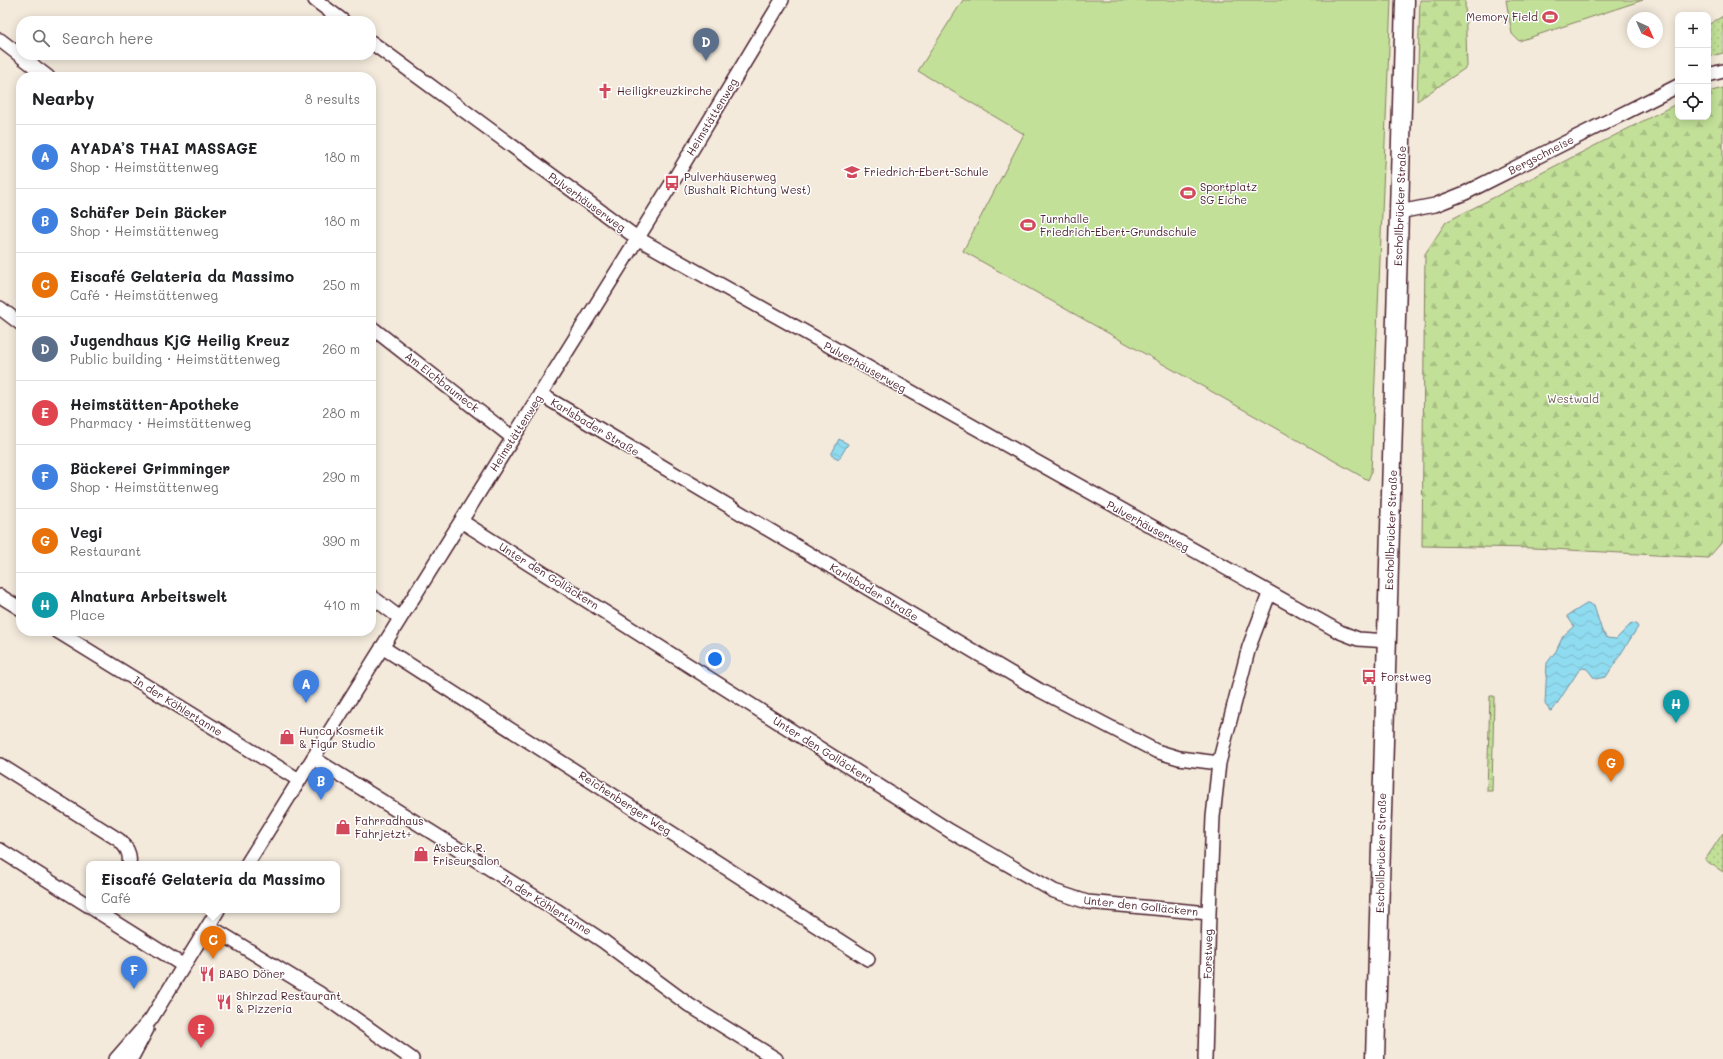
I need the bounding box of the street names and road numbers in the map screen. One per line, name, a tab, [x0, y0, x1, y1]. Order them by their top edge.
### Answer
street label: Heimstättenweg	[682, 75, 741, 158]
street label: Bergschneise	[1505, 131, 1576, 178]
street label: Eschollbrücker Straße	[1390, 145, 1409, 266]
street label: Pulverhäuserweg	[546, 168, 629, 235]
street label: Pulverhäuserweg	[821, 338, 909, 395]
street label: Am Eichbaumeck	[402, 348, 483, 415]
street label: Heimstättenweg	[486, 391, 545, 474]
street label: Karlsbader Straße	[548, 394, 643, 459]
street label: Eschollbrücker Straße	[1381, 469, 1400, 590]
street label: Pulverhäuserweg	[1104, 497, 1192, 554]
street label: Unter den Golläckern	[496, 539, 602, 612]
street label: Karlsbader Straße	[827, 559, 922, 624]
street label: In der Köhlertanne	[131, 672, 226, 739]
street label: Unter den Golläckern	[770, 713, 876, 786]
street label: Reichenberger Weg	[576, 767, 674, 838]
street label: Eschollbrücker Straße	[1372, 793, 1389, 913]
street label: In der Köhlertanne	[500, 871, 595, 938]
street label: Unter den Golläckern	[1083, 892, 1199, 919]
street label: Forstweg	[1200, 929, 1215, 979]

